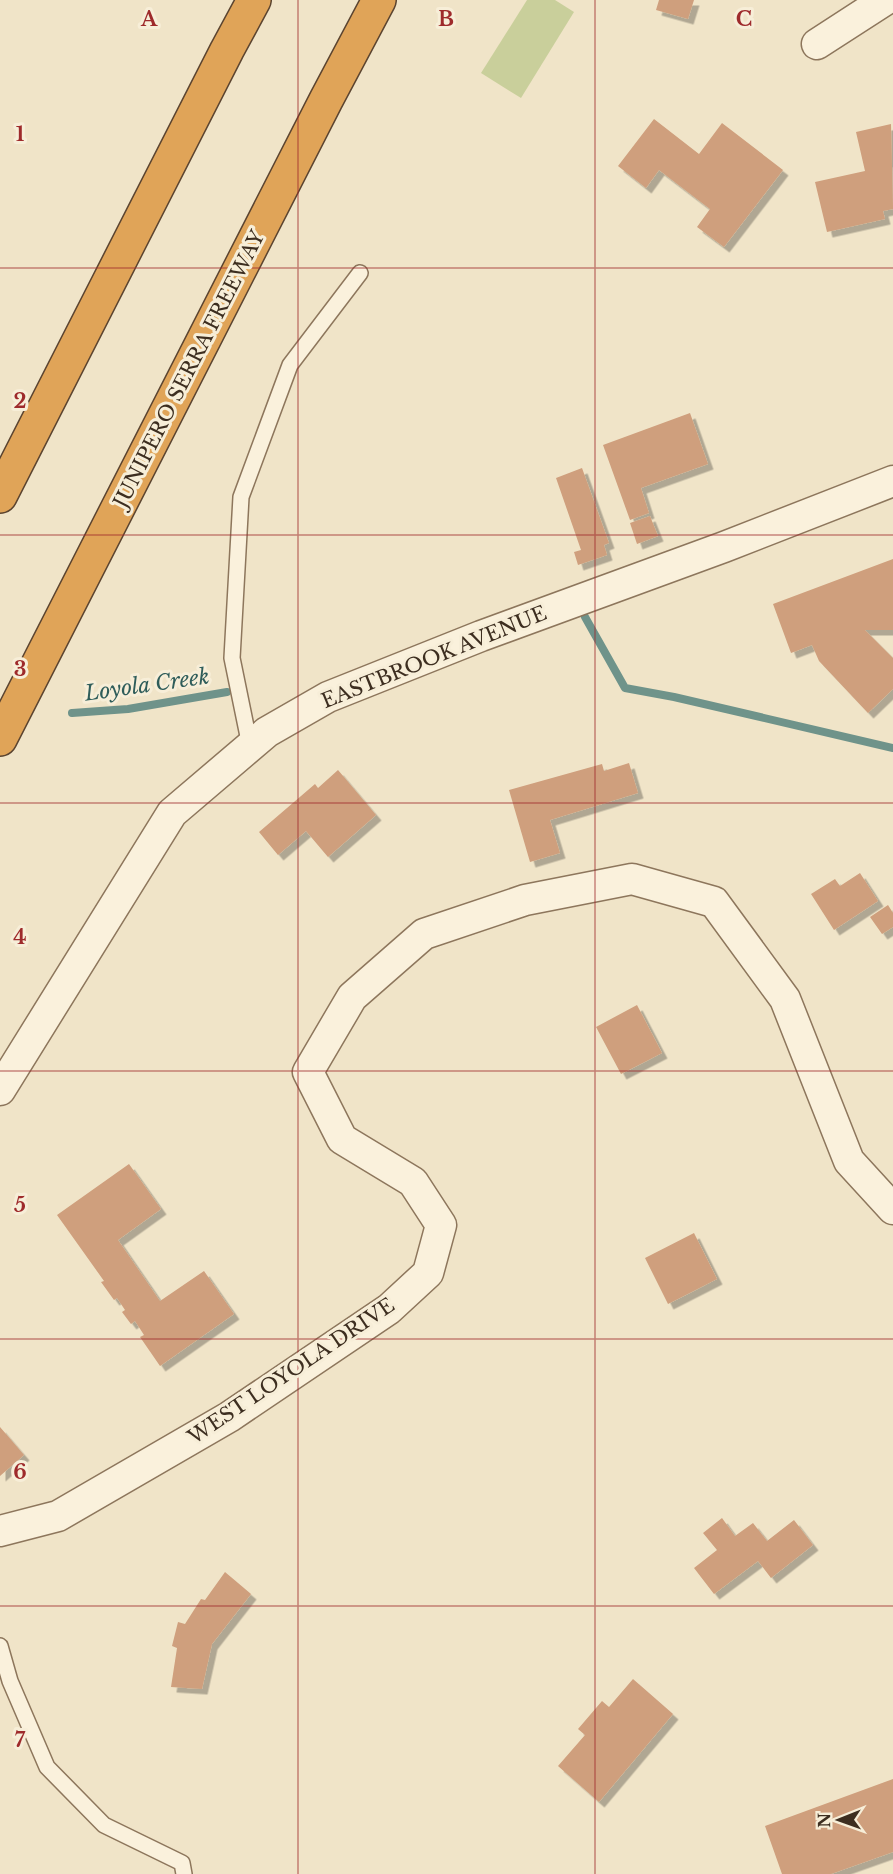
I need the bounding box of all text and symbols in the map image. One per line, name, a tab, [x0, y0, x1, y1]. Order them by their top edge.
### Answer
text: A	[140, 7, 158, 31]
text: B	[438, 7, 454, 31]
text: C	[736, 7, 752, 31]
text: 1	[16, 122, 25, 146]
street label: JUNIPERO SERRA FREEWAY	[107, 226, 270, 514]
text: 2	[13, 389, 27, 413]
street label: EASTBROOK AVENUE	[318, 601, 550, 713]
text: 3	[14, 657, 26, 681]
water label: Loyola Creek	[82, 663, 211, 707]
text: 4	[13, 925, 27, 949]
text: 5	[14, 1193, 26, 1217]
street label: WEST LOYOLA DRIVE	[182, 1293, 399, 1450]
text: 6	[13, 1460, 27, 1484]
text: 7	[15, 1728, 26, 1752]
north arrow	[809, 1790, 869, 1850]
text: N	[814, 1813, 834, 1828]

